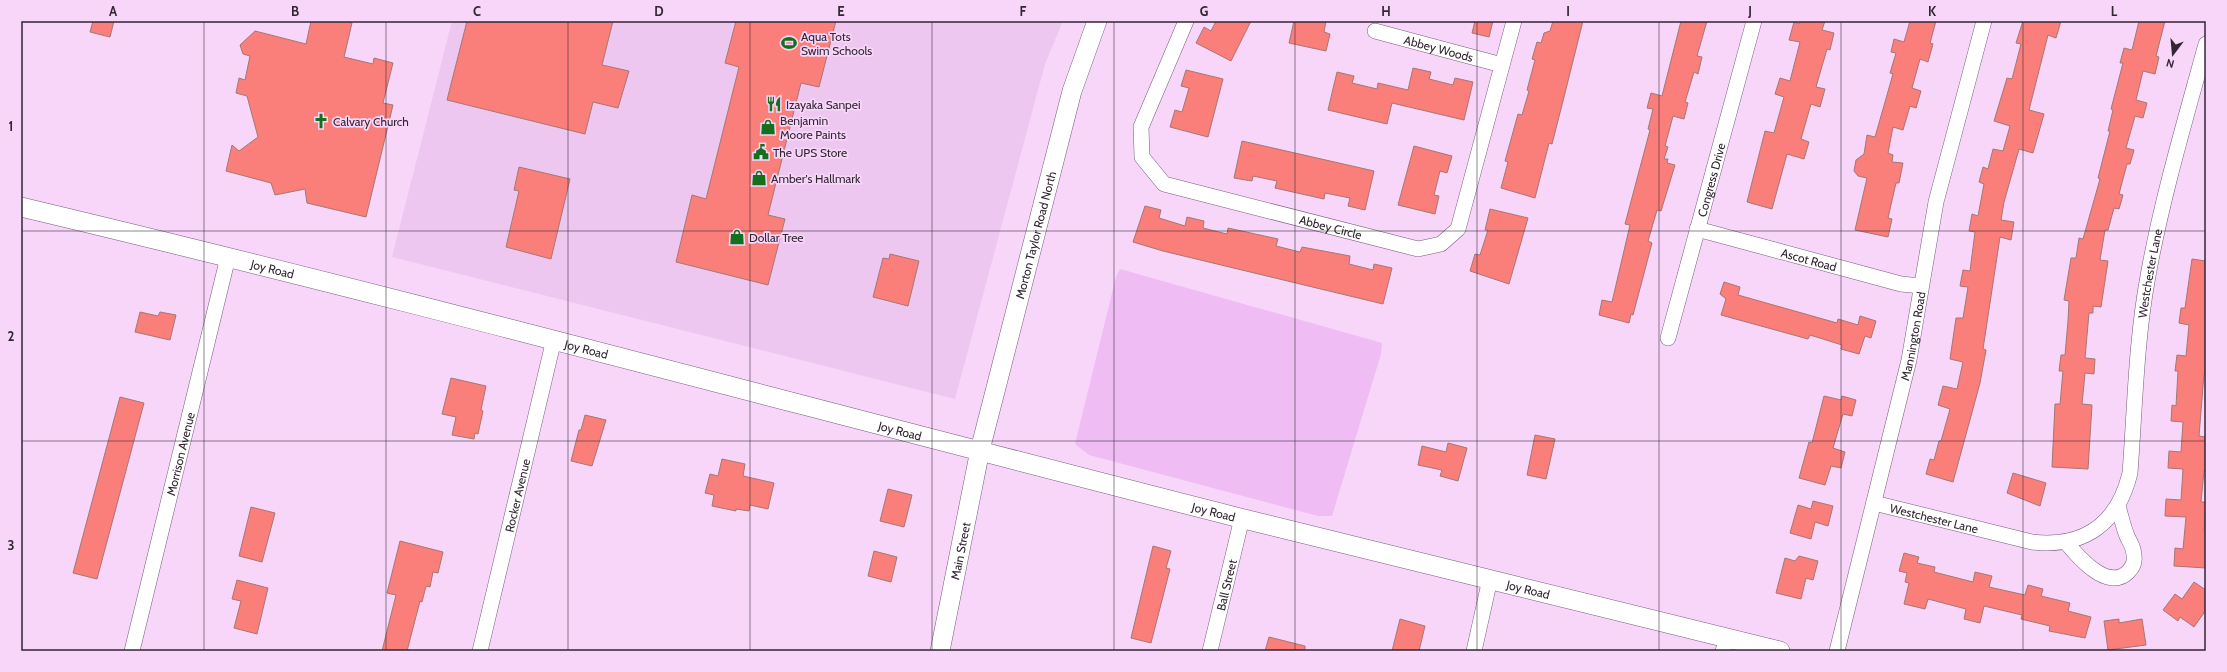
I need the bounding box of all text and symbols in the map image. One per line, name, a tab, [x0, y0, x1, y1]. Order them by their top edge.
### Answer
text: A	[109, 3, 118, 19]
text: B	[291, 3, 299, 19]
text: C	[473, 3, 481, 19]
text: D	[654, 3, 664, 19]
text: E	[837, 3, 845, 19]
text: F	[1020, 3, 1027, 19]
text: G	[1200, 3, 1209, 19]
text: H	[1381, 3, 1391, 19]
text: I	[1566, 3, 1570, 19]
text: J	[1747, 3, 1752, 19]
text: K	[1928, 3, 1937, 19]
text: L	[2111, 3, 2118, 19]
place label: Aqua Tots Swim Schools	[801, 29, 872, 58]
street label: Abbey Woods	[1402, 32, 1475, 65]
sports icon: Aqua Tots Swim Schools	[780, 34, 798, 52]
north arrow	[2153, 34, 2193, 74]
text: N	[2165, 56, 2176, 71]
restaurant icon: Izayaka Sanpei	[765, 95, 783, 113]
place label: Izayaka Sanpei	[786, 97, 861, 112]
church icon: Calvary Church	[312, 112, 330, 130]
place label: Benjamin Moore Paints	[780, 113, 846, 142]
place label: Calvary Church	[333, 114, 409, 129]
text: 1	[9, 118, 13, 134]
shop icon: Benjamin Moore Paints	[759, 118, 777, 136]
street label: Congress Drive	[1694, 141, 1728, 218]
public building icon: The UPS Store	[752, 143, 770, 161]
place label: The UPS Store	[773, 145, 847, 160]
shop icon: Amber's Hallmark	[750, 169, 768, 187]
street label: Morton Taylor Road North	[1012, 169, 1059, 300]
place label: Amber's Hallmark	[771, 171, 861, 186]
street label: Abbey Circle	[1298, 211, 1363, 242]
street label: Westchester Lane	[2134, 227, 2165, 319]
shop icon: Dollar Tree	[728, 228, 746, 246]
place label: Dollar Tree	[749, 230, 803, 245]
street label: Ascot Road	[1779, 245, 1839, 274]
street label: Joy Road	[248, 256, 296, 281]
street label: Mannington Road	[1897, 290, 1928, 382]
text: 2	[8, 328, 15, 344]
street label: Joy Road	[562, 336, 610, 361]
street label: Morrison Avenue	[163, 410, 197, 497]
street label: Joy Road	[876, 417, 923, 443]
street label: Rocker Avenue	[501, 457, 533, 534]
street label: Joy Road	[1190, 498, 1237, 524]
street label: Westchester Lane	[1889, 500, 1980, 536]
street label: Main Street	[947, 521, 973, 581]
text: 3	[7, 537, 15, 553]
street label: Ball Street	[1213, 558, 1239, 612]
street label: Joy Road	[1504, 576, 1552, 602]

